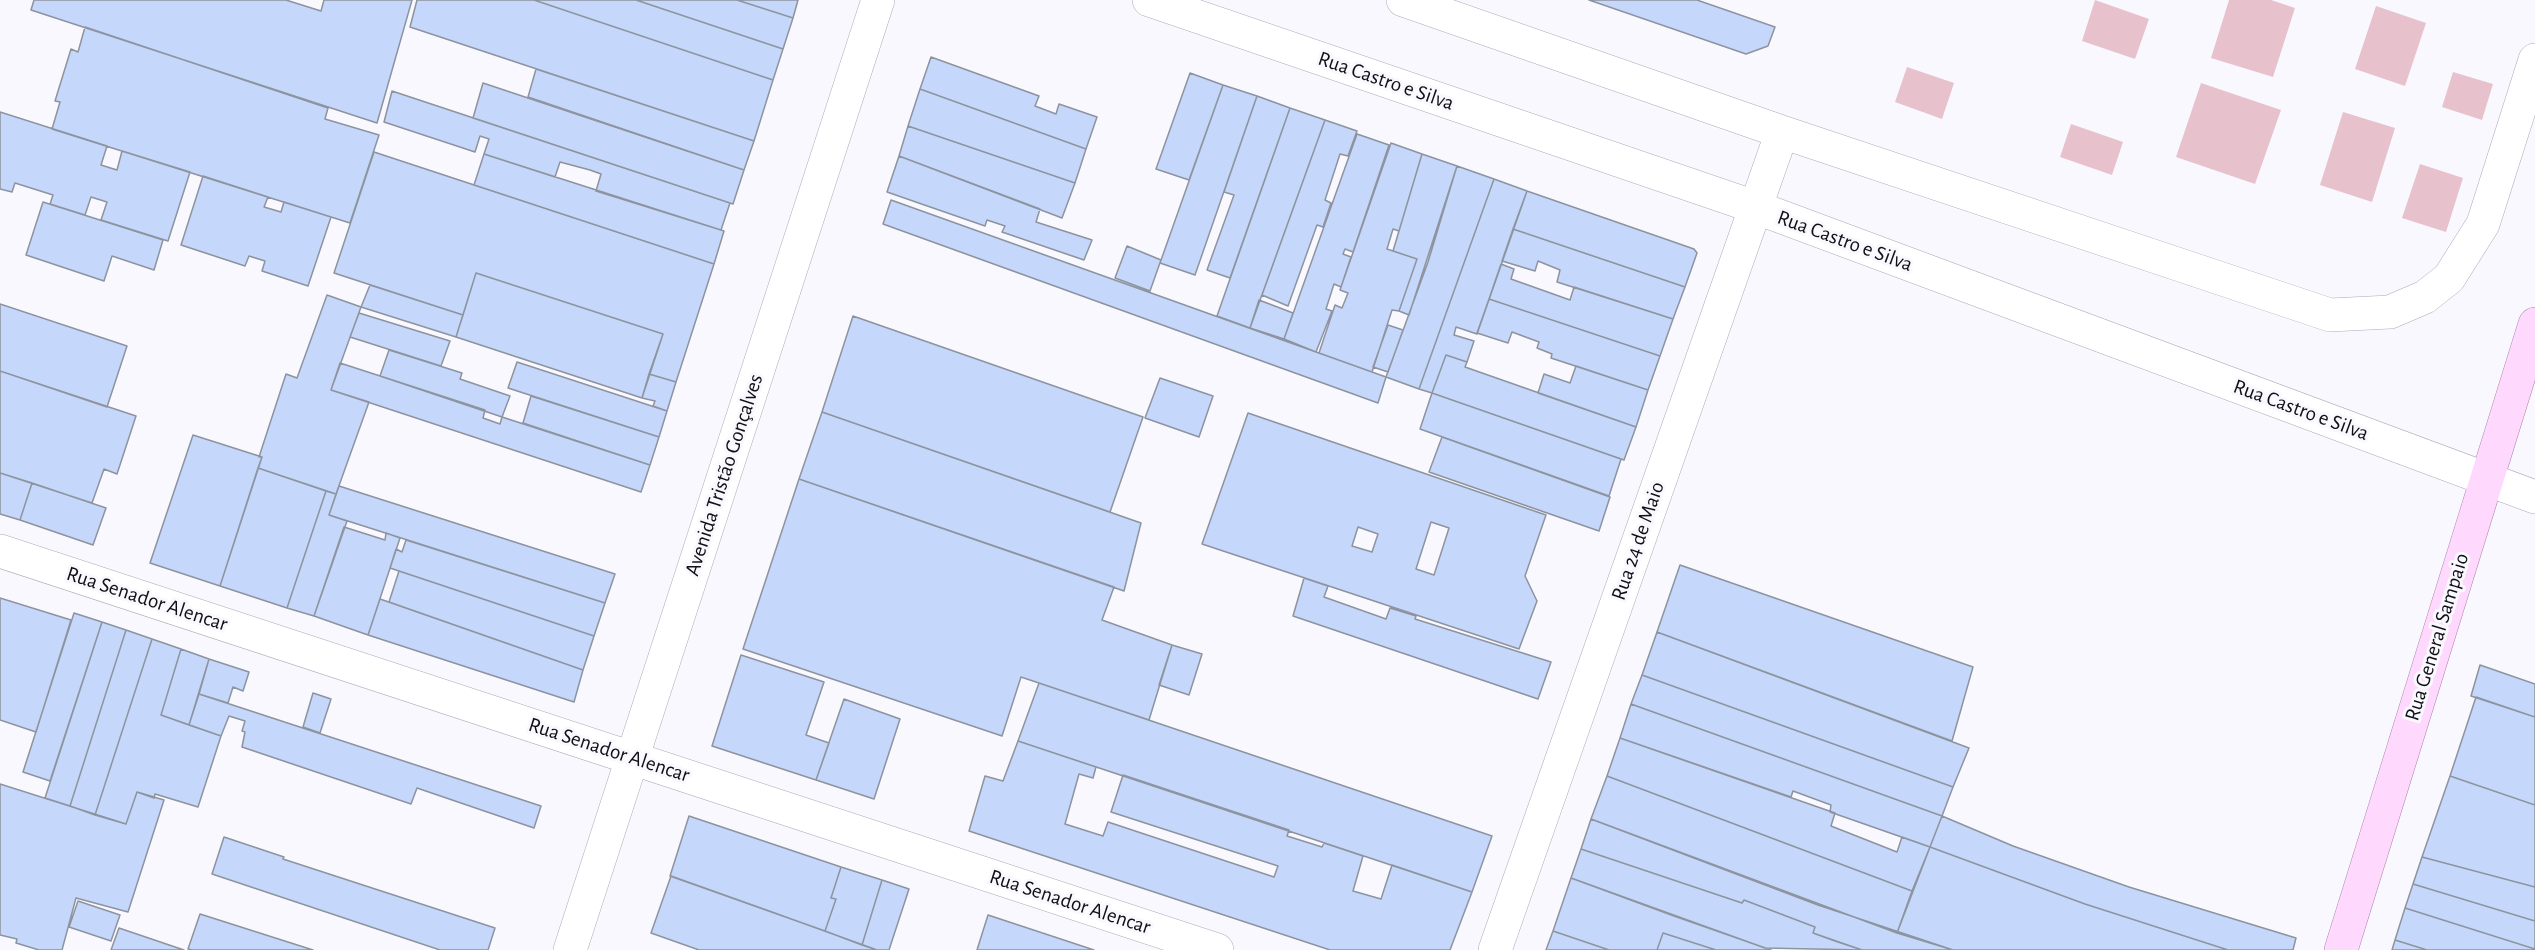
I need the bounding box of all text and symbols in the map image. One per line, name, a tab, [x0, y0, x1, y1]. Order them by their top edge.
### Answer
street label: Rua Castro e Silva	[1315, 46, 1457, 116]
street label: Rua Castro e Silva	[1774, 205, 1916, 277]
street label: Avenida Tristão Gonçalves	[679, 371, 769, 579]
street label: Rua Castro e Silva	[2230, 374, 2372, 446]
street label: Rua 24 de Maio	[1606, 478, 1670, 604]
street label: Rua General Sampaio	[2400, 550, 2474, 724]
street label: Rua Senador Alencar	[63, 561, 231, 637]
street label: Rua Senador Alencar	[525, 712, 693, 788]
street label: Rua Senador Alencar	[986, 864, 1154, 940]

